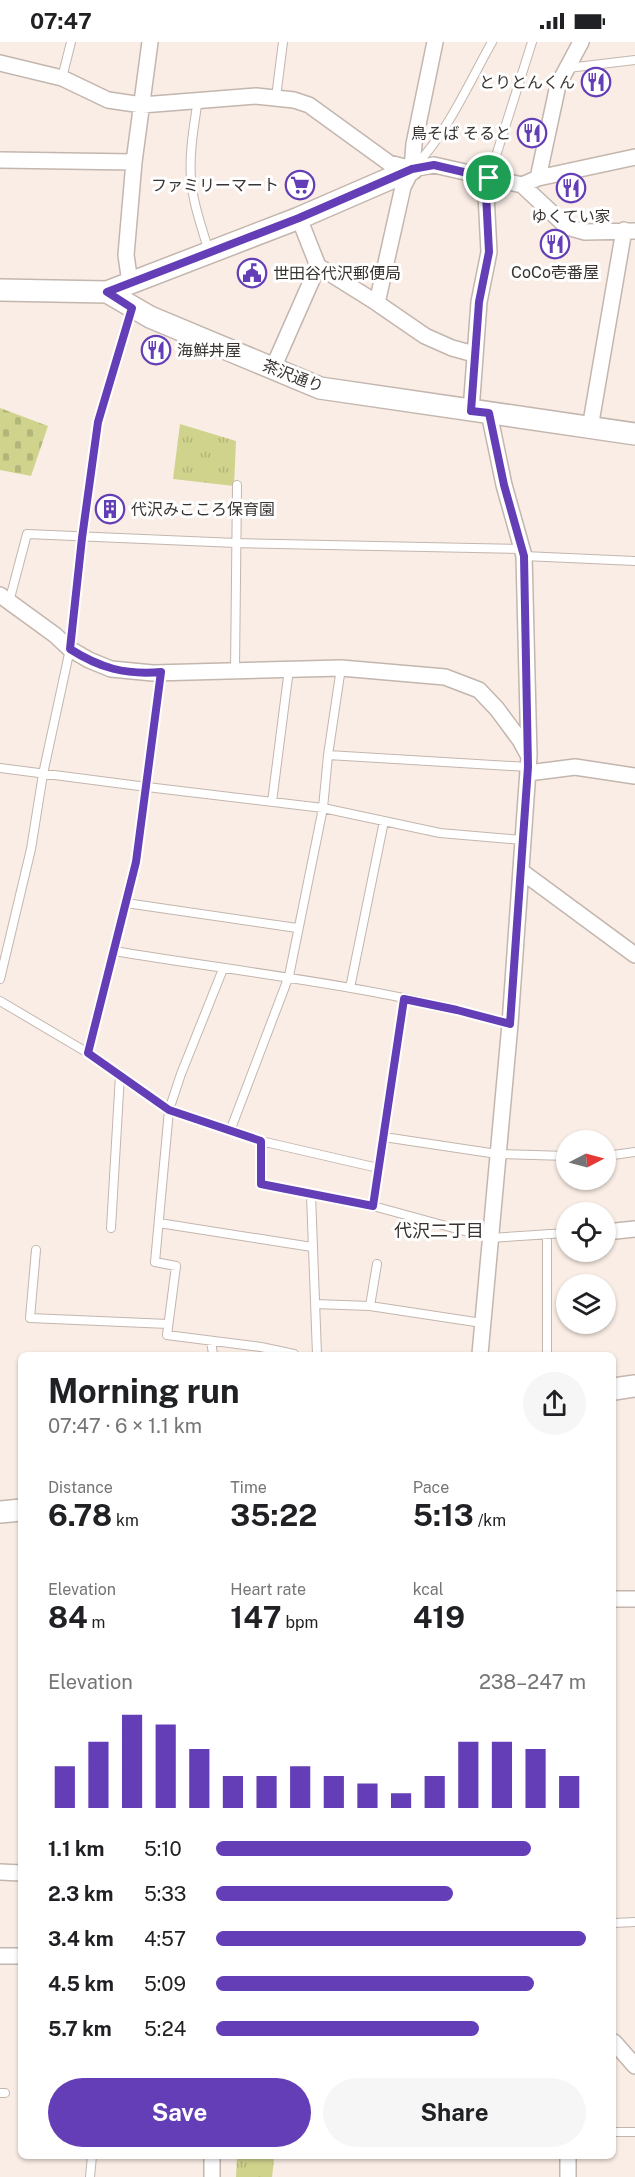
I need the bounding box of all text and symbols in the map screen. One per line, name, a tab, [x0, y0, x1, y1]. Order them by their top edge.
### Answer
text: 07:47	[30, 8, 92, 34]
restaurant icon: とりとんくん	[580, 66, 612, 98]
place label: とりとんくん	[479, 73, 575, 92]
restaurant icon: 鳥そば そると	[516, 117, 548, 149]
place label: 鳥そば そると	[411, 124, 511, 143]
pin	[463, 152, 514, 203]
icon: arrive	[472, 161, 505, 194]
supermarket icon: ファミリーマート	[284, 169, 316, 201]
restaurant icon: ゆくてい家	[555, 172, 587, 204]
place label: ファミリーマート	[151, 176, 279, 195]
place label: ゆくてい家	[531, 207, 611, 226]
restaurant icon: CoCo壱番屋	[539, 228, 571, 260]
public building icon: 世田谷代沢郵便局	[236, 257, 268, 289]
place label: CoCo壱番屋	[511, 263, 599, 282]
place label: 世田谷代沢郵便局	[273, 264, 401, 283]
restaurant icon: 海鮮丼屋	[140, 334, 172, 366]
place label: 海鮮丼屋	[177, 341, 241, 360]
street label: 茶沢通り	[260, 356, 326, 396]
building icon: 代沢みこころ保育園	[94, 493, 126, 525]
place label: 代沢みこころ保育園	[131, 500, 275, 519]
north arrow	[556, 1130, 616, 1190]
map controls	[556, 1130, 616, 1334]
button: locate	[556, 1202, 616, 1262]
district label: 代沢二丁目	[394, 1220, 484, 1241]
button: layers	[556, 1274, 616, 1334]
text: Morning run	[48, 1372, 240, 1410]
button: share	[523, 1372, 586, 1435]
text: 07:47 · 6 × 1.1 km	[48, 1414, 202, 1438]
text: Distance	[48, 1478, 113, 1497]
text: Time	[230, 1478, 267, 1497]
text: Pace	[413, 1478, 449, 1497]
text: 6.78	[48, 1497, 112, 1533]
text: 35:22	[230, 1497, 317, 1533]
text: 5:13	[413, 1497, 474, 1533]
text: km	[112, 1511, 139, 1530]
text: /km	[474, 1511, 506, 1530]
text: Elevation	[48, 1580, 116, 1599]
text: Heart rate	[230, 1580, 306, 1599]
text: kcal	[413, 1580, 444, 1599]
text: 84	[48, 1599, 88, 1635]
text: 147	[230, 1599, 282, 1635]
text: 419	[413, 1599, 465, 1635]
text: m	[88, 1613, 105, 1632]
text: bpm	[282, 1613, 318, 1632]
text: Elevation	[48, 1670, 133, 1694]
text: 238–247 m	[479, 1670, 586, 1694]
text: 1.1 km	[48, 1837, 105, 1861]
text: 5:10	[144, 1837, 182, 1861]
text: 2.3 km	[48, 1882, 113, 1906]
text: 5:33	[144, 1882, 186, 1906]
text: 3.4 km	[48, 1927, 114, 1951]
text: 4:57	[144, 1927, 186, 1951]
text: 4.5 km	[48, 1972, 114, 1996]
text: 5:09	[144, 1972, 186, 1996]
text: 5.7 km	[48, 2017, 112, 2041]
text: 5:24	[144, 2017, 186, 2041]
button: Save	[48, 2078, 311, 2147]
button: Share	[323, 2078, 586, 2147]

